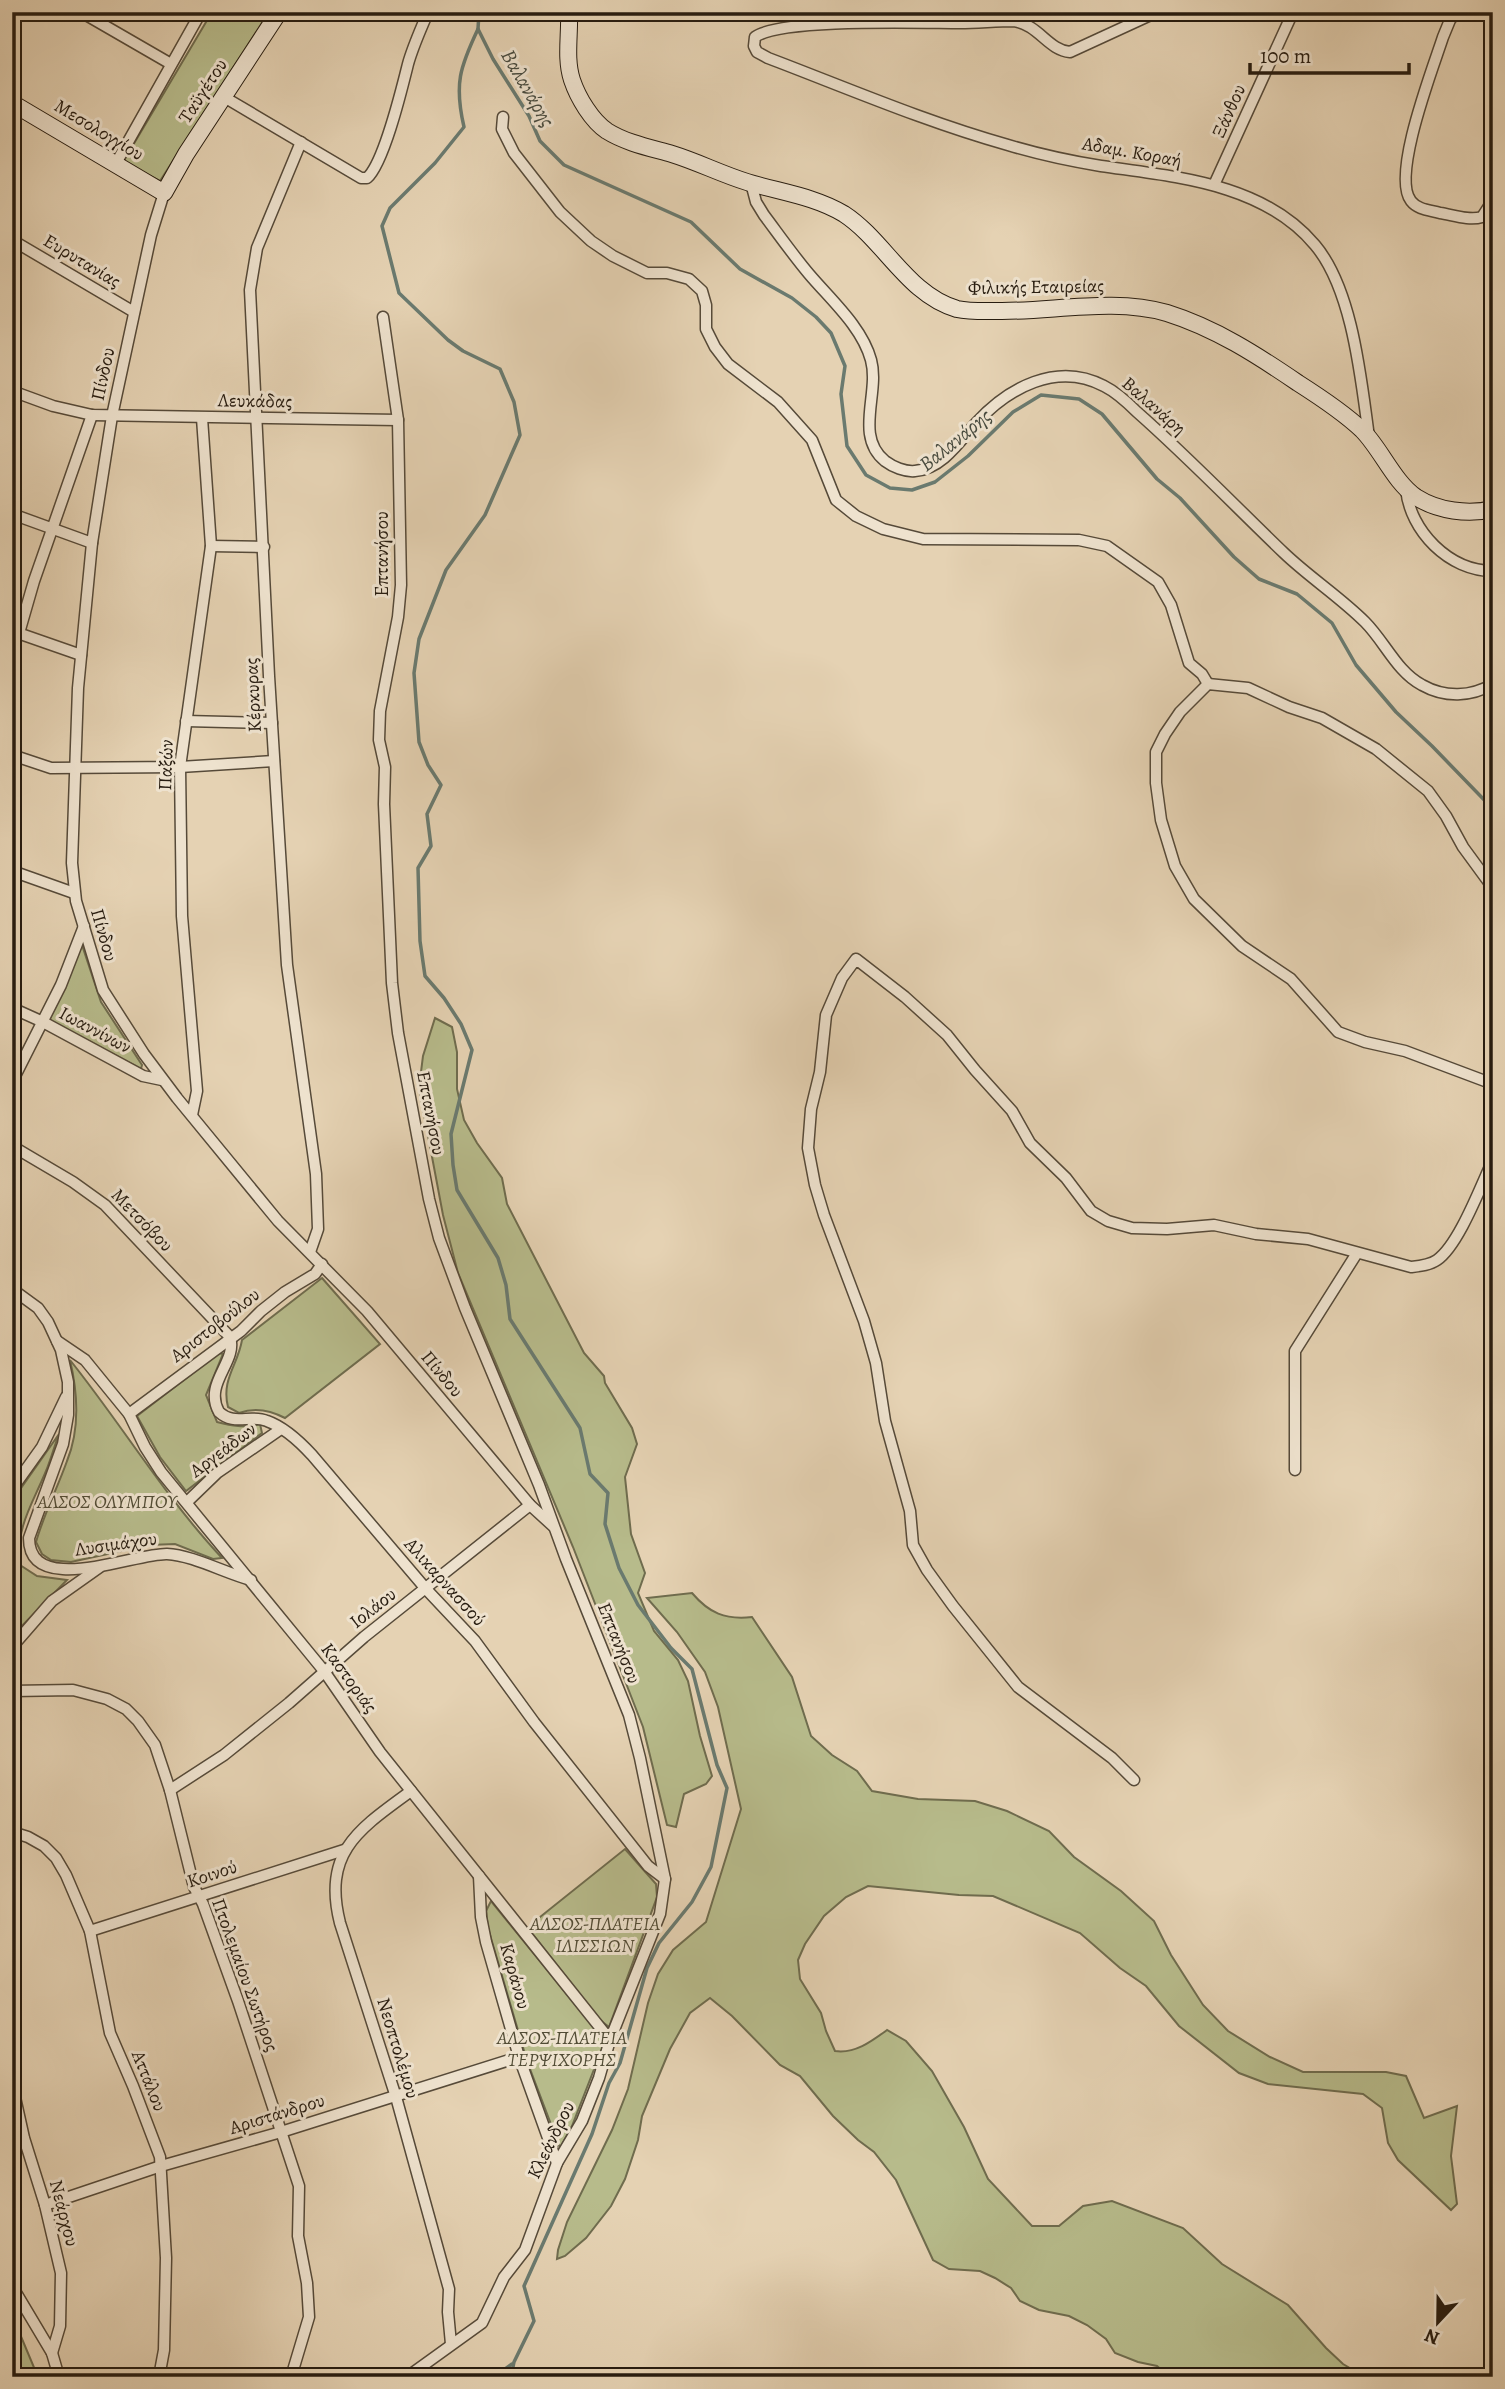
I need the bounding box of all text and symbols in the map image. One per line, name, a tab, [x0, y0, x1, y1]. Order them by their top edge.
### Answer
scale bar	[1250, 32, 1409, 76]
text: 100 m	[1260, 42, 1311, 70]
water label: Βαλανάρης	[495, 44, 562, 132]
street label: Ταϋγέτου	[172, 54, 234, 128]
street label: Ξάνθου	[1206, 80, 1252, 142]
street label: Μεσολογγίου	[49, 93, 149, 167]
street label: Αδαμ. Κοραή	[1079, 130, 1184, 174]
street label: Ευρυτανίας	[38, 228, 126, 294]
street label: Φιλικής Εταιρείας	[968, 273, 1104, 301]
street label: Πίνδου	[85, 345, 121, 403]
street label: Βαλανάρη	[1116, 371, 1192, 441]
street label: Λευκάδας	[217, 387, 293, 415]
water label: Βαλανάρης	[913, 402, 997, 478]
street label: Επτανήσου	[369, 511, 395, 597]
street label: Κέρκυρας	[238, 657, 268, 733]
street label: Παξών	[152, 739, 180, 791]
street label: Πίνδου	[84, 906, 124, 964]
street label: Ιωαννίνων	[54, 1000, 136, 1060]
street label: Επτανήσου	[410, 1069, 452, 1157]
street label: Μετσόβου	[105, 1182, 179, 1258]
street label: Αριστοβούλου	[164, 1282, 265, 1369]
street label: Πίνδου	[415, 1345, 469, 1403]
street label: Αργεάδων	[184, 1416, 262, 1484]
park label: ΑΛΣΟΣ ΟΛΥΜΠΟΥ	[36, 1489, 179, 1515]
street label: Λυσιμάχου	[72, 1525, 159, 1563]
street label: Αλικαρνασσού	[398, 1531, 492, 1632]
street label: Ιολάου	[344, 1582, 402, 1634]
street label: Επτανήσου	[591, 1599, 647, 1687]
street label: Καστοριάς	[315, 1637, 383, 1719]
street label: Κοινού	[184, 1854, 240, 1894]
street label: Πτολεμαίου Σωτήρος	[205, 1895, 285, 2055]
park label: ΑΛΣΟΣ-ΠΛΑΤΕΙΑ ΙΛΙΣΣΙΩΝ	[529, 1911, 660, 1959]
street label: Καράνου	[493, 1940, 537, 2012]
street label: Νεοπτολέμου	[370, 1994, 426, 2102]
park label: ΑΛΣΟΣ-ΠΛΑΤΕΙΑ ΤΕΡΨΙΧΟΡΗΣ	[496, 2025, 627, 2073]
street label: Αττάλου	[125, 2046, 173, 2115]
street label: Αριστάνδρου	[225, 2087, 328, 2141]
street label: Κλεάνδρου	[521, 2097, 581, 2183]
street label: Νεάρχου	[43, 2177, 85, 2249]
north arrow	[1404, 2288, 1474, 2358]
text: N	[1421, 2322, 1443, 2351]

